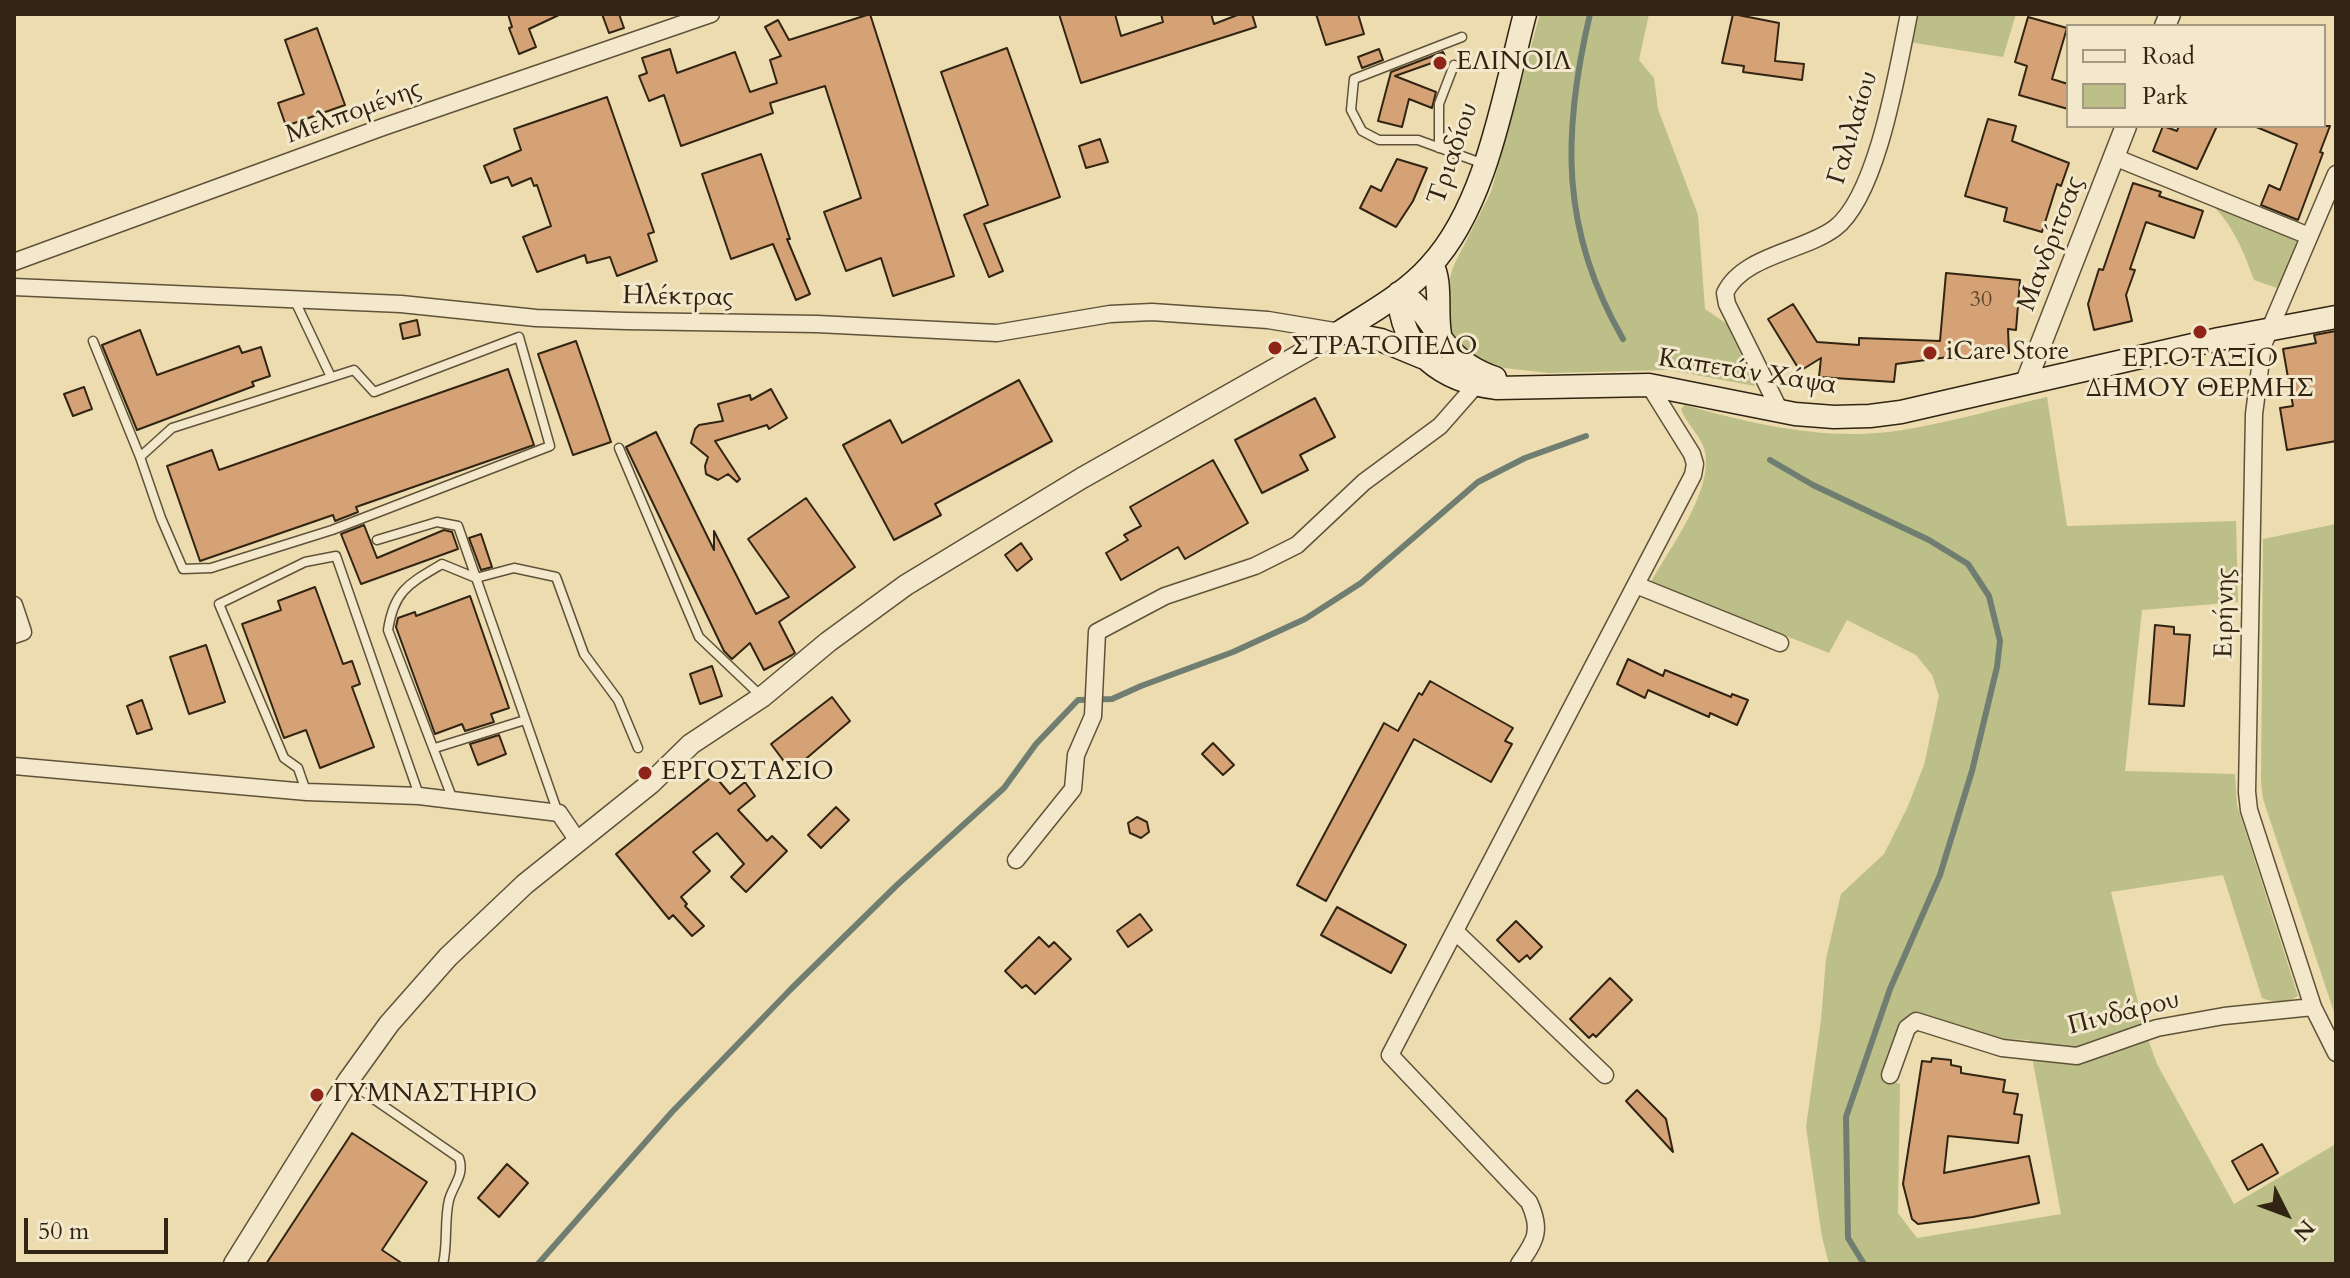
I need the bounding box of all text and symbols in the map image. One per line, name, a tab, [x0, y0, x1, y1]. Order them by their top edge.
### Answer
legend	[2066, 24, 2326, 128]
text: Road	[2142, 40, 2195, 73]
place label: ΕΛΙΝΟΙΛ	[1456, 47, 1571, 79]
marker: ΕΛΙΝΟΙΛ	[1431, 54, 1449, 72]
street label: Γαλιλαίου	[1822, 68, 1886, 188]
street label: Μελπομένης	[282, 74, 426, 152]
text: Park	[2142, 80, 2188, 113]
street label: Τριαδίου	[1422, 99, 1486, 209]
street label: Μανδρίτσας	[2012, 172, 2092, 316]
street label: Ηλέκτρας	[622, 281, 734, 315]
house number: 30	[1970, 288, 1992, 314]
marker: ΕΡΓΟΤΑΞΙΟ ΔΗΜΟΥ ΘΕΡΜΗΣ	[2191, 323, 2209, 341]
place label: ΣΤΡΑΤΟΠΕΔΟ	[1291, 332, 1477, 364]
place label: iCare Store	[1946, 337, 2069, 369]
marker: ΣΤΡΑΤΟΠΕΔΟ	[1266, 339, 1284, 357]
street label: Καπετάν Χάψα	[1656, 344, 1838, 402]
marker: iCare Store	[1921, 344, 1939, 362]
place label: ΕΡΓΟΤΑΞΙΟ ΔΗΜΟΥ ΘΕΡΜΗΣ	[2086, 344, 2314, 406]
street label: Ειρήνης	[2210, 567, 2242, 659]
place label: ΕΡΓΟΣΤΑΣΙΟ	[661, 757, 834, 789]
marker: ΕΡΓΟΣΤΑΣΙΟ	[636, 764, 654, 782]
street label: Πινδάρου	[2065, 985, 2183, 1043]
place label: ΓΥΜΝΑΣΤΗΡΙΟ	[333, 1079, 537, 1111]
marker: ΓΥΜΝΑΣΤΗΡΙΟ	[308, 1086, 326, 1104]
north arrow	[2246, 1174, 2326, 1254]
scale bar	[28, 1202, 172, 1252]
text: N	[2286, 1213, 2321, 1247]
text: 50 m	[38, 1215, 89, 1248]

